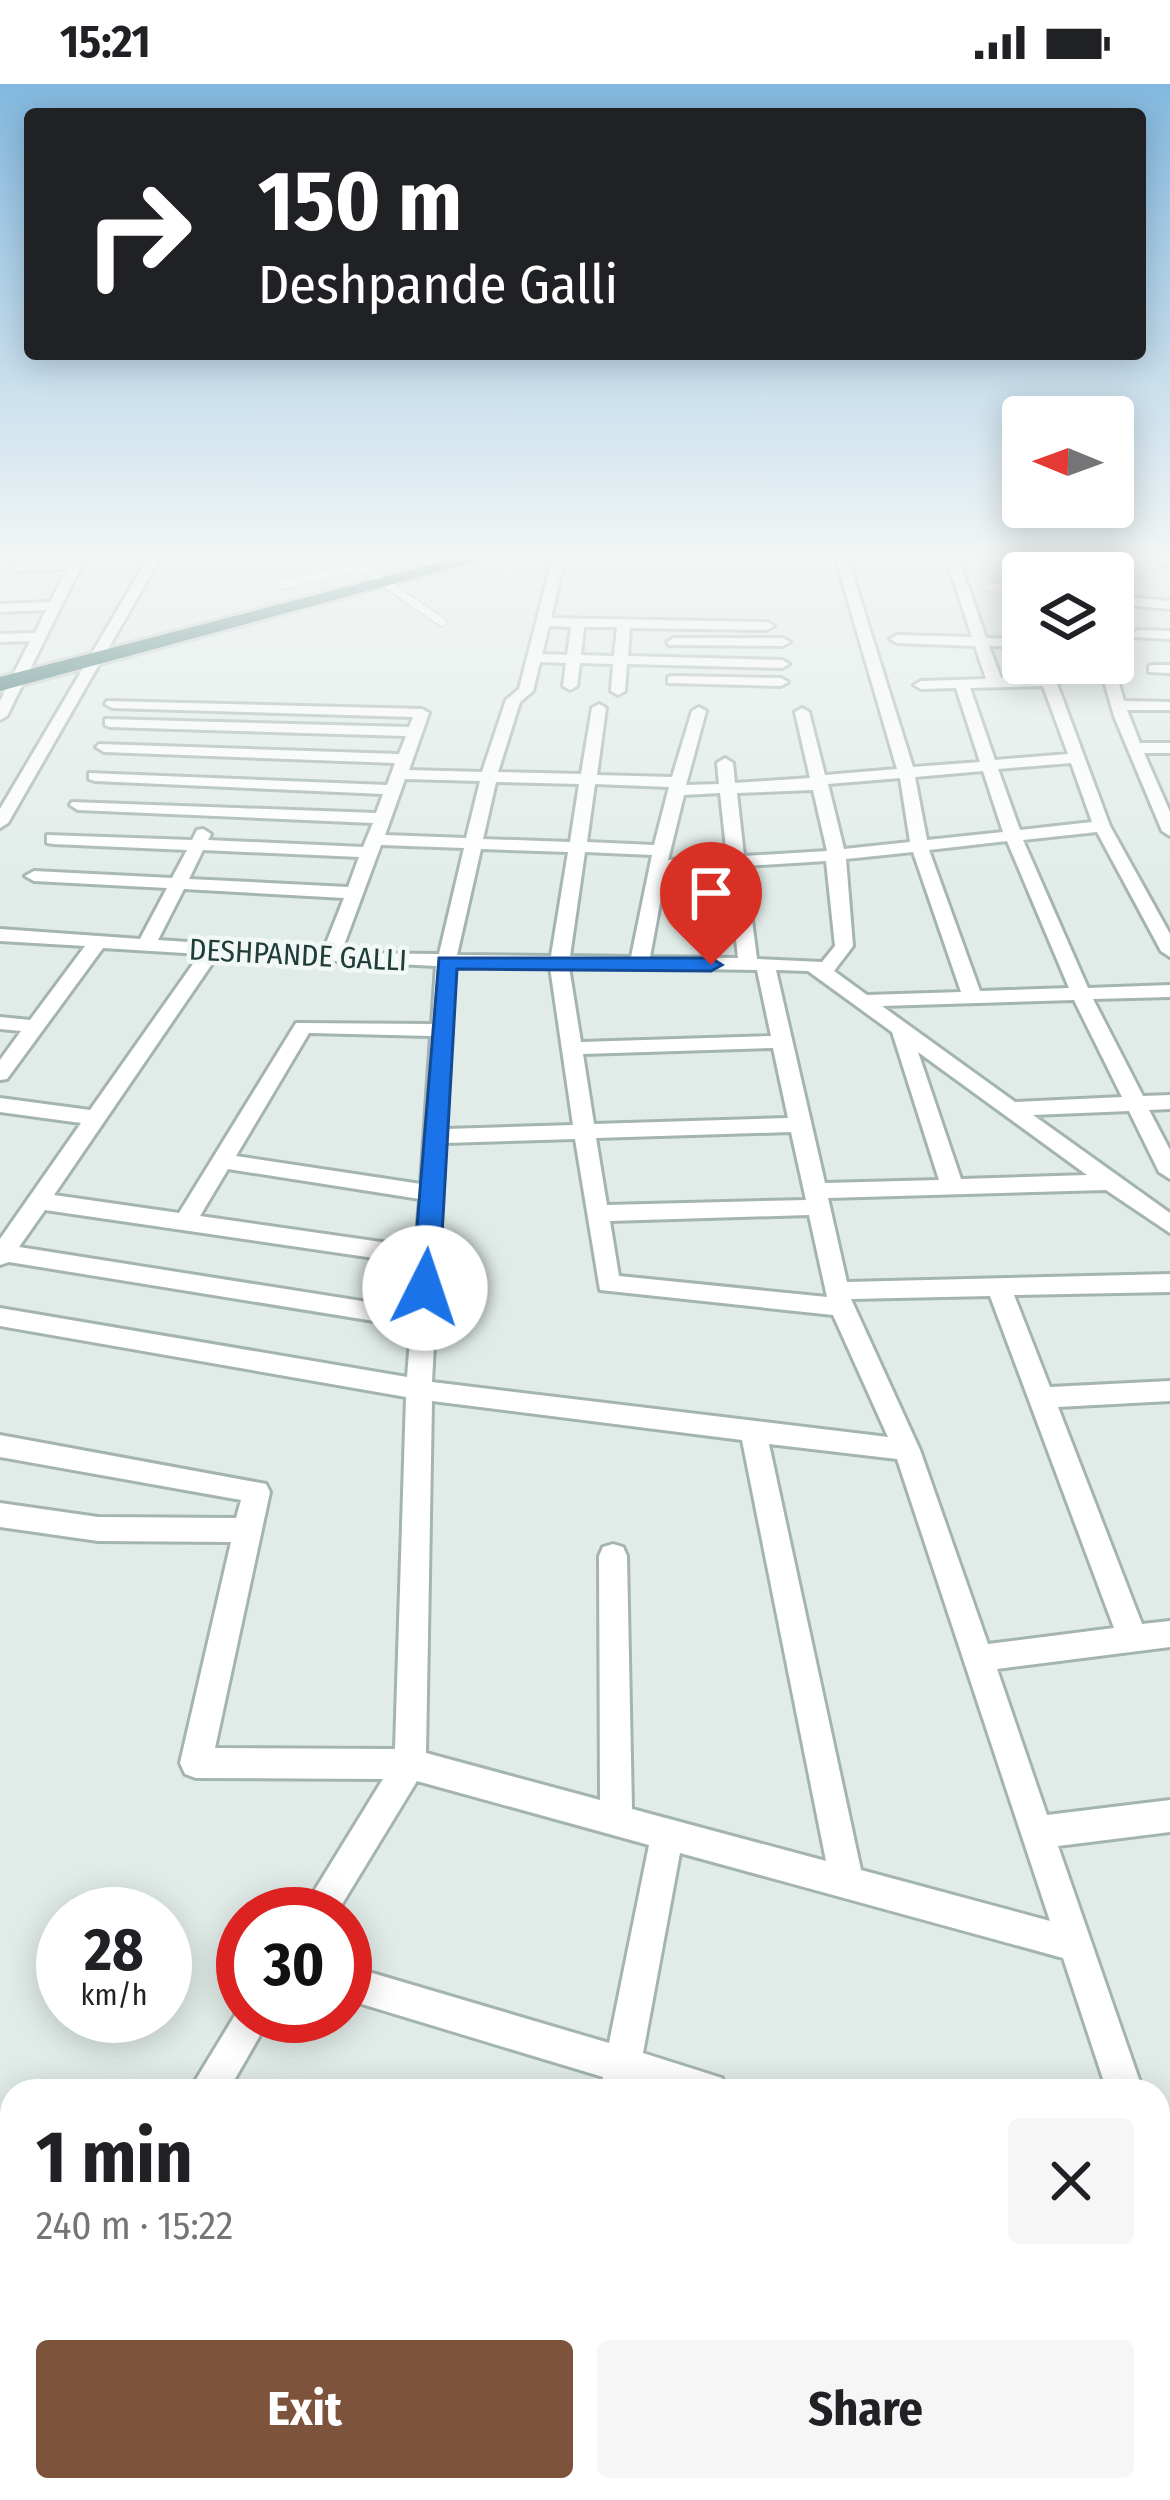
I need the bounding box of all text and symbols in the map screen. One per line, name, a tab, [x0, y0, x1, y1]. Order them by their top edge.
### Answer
text: 15:21	[60, 15, 151, 69]
text: 150 m	[258, 151, 462, 252]
icon: right	[60, 156, 216, 312]
text: Deshpande Galli	[258, 253, 618, 317]
north arrow	[1002, 396, 1134, 528]
map controls	[1002, 396, 1134, 684]
button: layers	[1002, 552, 1134, 684]
pin	[660, 842, 762, 965]
icon: arrive	[678, 860, 744, 926]
street label: DESHPANDE GALLI	[188, 931, 408, 979]
position arrow	[362, 1225, 488, 1351]
speed limit sign: 30	[216, 1887, 372, 2043]
text: 28	[84, 1914, 144, 1986]
text: km/h	[81, 1977, 147, 2013]
text: 1 min	[36, 2115, 193, 2201]
button: close	[1008, 2118, 1134, 2244]
text: 240 m · 15:22	[36, 2203, 233, 2249]
button: Exit	[36, 2340, 573, 2478]
button: Share	[597, 2340, 1134, 2478]

